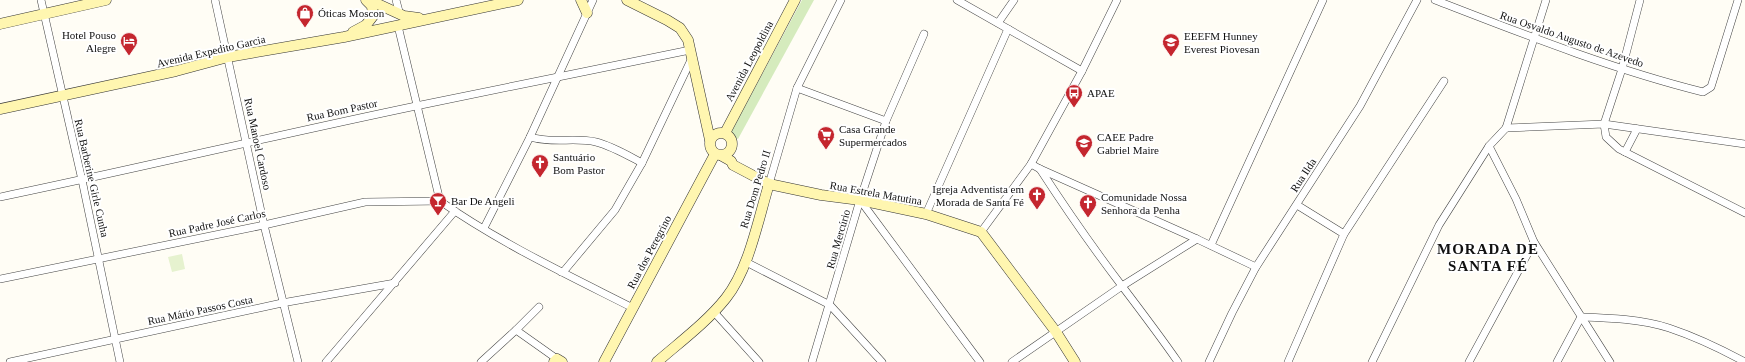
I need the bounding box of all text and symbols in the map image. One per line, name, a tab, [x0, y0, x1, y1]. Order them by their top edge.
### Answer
shop icon: Óticas Moscon	[295, 3, 315, 28]
place label: Óticas Moscon	[318, 7, 385, 19]
street label: Rua Osvaldo Augusto de Azevedo	[1499, 9, 1646, 69]
street label: Avenida Leopoldina	[723, 19, 775, 103]
place label: Hotel Pouso Alegre	[62, 29, 116, 54]
place label: EEEFM Hunney Everest Piovesan	[1184, 30, 1260, 55]
hotel icon: Hotel Pouso Alegre	[119, 31, 139, 56]
school or university icon: EEEFM Hunney Everest Piovesan	[1161, 32, 1181, 57]
street label: Avenida Expedito Garcia	[156, 33, 267, 69]
bus stop icon: APAE	[1064, 83, 1084, 108]
place label: APAE	[1087, 87, 1115, 99]
street label: Rua Manoel Cardoso	[242, 97, 274, 191]
street label: Rua Bom Pastor	[305, 97, 379, 123]
street label: Rua Barberine Girle Cunha	[73, 118, 111, 238]
place label: Casa Grande Supermercados	[839, 123, 907, 148]
supermarket icon: Casa Grande Supermercados	[816, 125, 836, 150]
place label: CAEE Padre Gabriel Maire	[1097, 131, 1159, 156]
school or university icon: CAEE Padre Gabriel Maire	[1074, 133, 1094, 158]
street label: Rua Dom Pedro II	[737, 148, 773, 229]
place label: Santuário Bom Pastor	[553, 151, 605, 176]
church icon: Santuário Bom Pastor	[530, 153, 550, 178]
street label: Rua Ilda	[1288, 156, 1318, 194]
street label: Rua Estrela Matutina	[829, 179, 923, 207]
place label: Igreja Adventista em Morada de Santa Fé	[932, 183, 1024, 208]
church icon: Igreja Adventista em Morada de Santa Fé	[1027, 185, 1047, 210]
bar icon: Bar De Angeli	[428, 191, 448, 216]
place label: Comunidade Nossa Senhora da Penha	[1101, 191, 1187, 216]
church icon: Comunidade Nossa Senhora da Penha	[1078, 193, 1098, 218]
place label: Bar De Angeli	[451, 195, 515, 207]
street label: Rua Padre José Carlos	[167, 207, 267, 239]
street label: Rua Mercúrio	[824, 207, 852, 270]
street label: Rua dos Peregrino	[625, 213, 674, 291]
district label: MORADA DE SANTA FÉ	[1437, 241, 1539, 274]
street label: Rua Mário Passos Costa	[146, 293, 254, 327]

